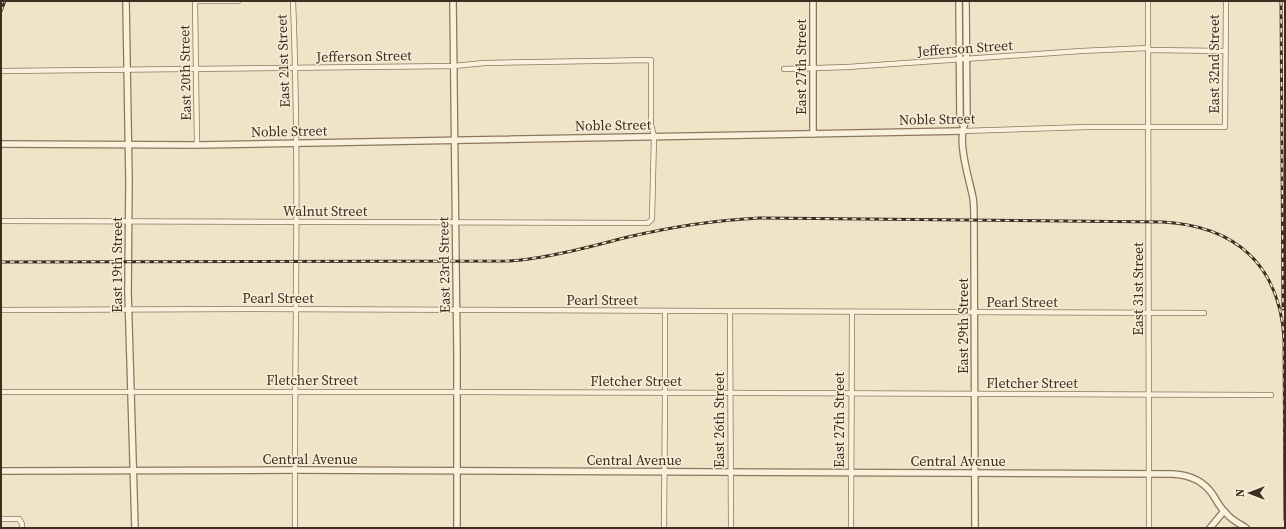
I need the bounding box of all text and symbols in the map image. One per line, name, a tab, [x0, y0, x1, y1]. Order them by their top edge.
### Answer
street label: East 21st Street	[271, 13, 295, 108]
street label: East 32nd Street	[1204, 14, 1224, 114]
street label: East 27th Street	[791, 19, 811, 115]
street label: East 20th Street	[174, 24, 196, 121]
street label: Jefferson Street	[916, 35, 1014, 61]
street label: Jefferson Street	[315, 45, 412, 67]
street label: Noble Street	[899, 108, 976, 130]
street label: Noble Street	[575, 114, 652, 136]
street label: Noble Street	[251, 120, 328, 142]
street label: Walnut Street	[283, 201, 368, 221]
street label: East 23rd Street	[433, 216, 455, 313]
street label: East 19th Street	[107, 217, 127, 313]
street label: East 31st Street	[1128, 242, 1148, 336]
street label: East 29th Street	[953, 278, 973, 374]
street label: Pearl Street	[242, 288, 314, 308]
street label: Pearl Street	[566, 290, 638, 310]
street label: Pearl Street	[986, 292, 1058, 312]
street label: Fletcher Street	[266, 370, 358, 390]
street label: Fletcher Street	[590, 371, 682, 391]
street label: East 26th Street	[709, 372, 729, 468]
street label: East 27th Street	[829, 372, 849, 468]
street label: Fletcher Street	[986, 373, 1078, 393]
street label: Central Avenue	[262, 449, 358, 469]
street label: Central Avenue	[586, 450, 682, 470]
street label: Central Avenue	[910, 451, 1006, 471]
north arrow	[1230, 473, 1270, 513]
text: N	[1233, 489, 1248, 497]

